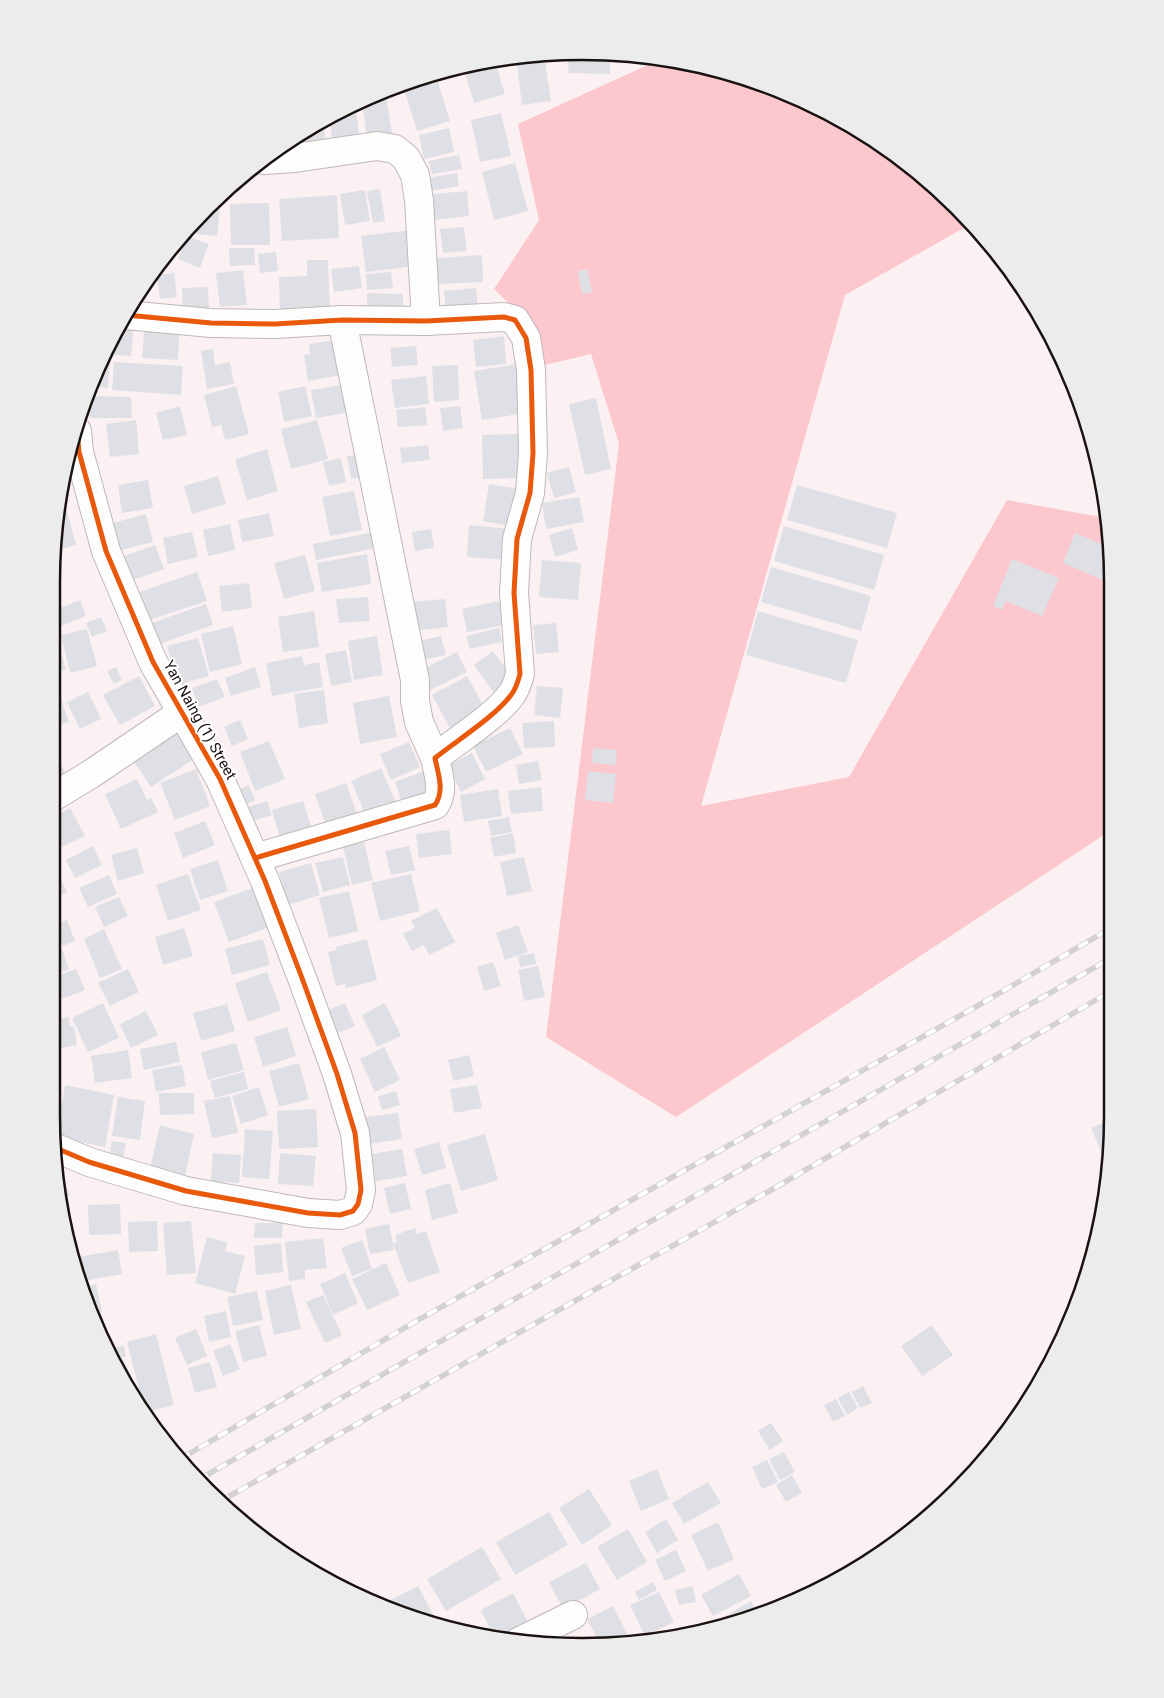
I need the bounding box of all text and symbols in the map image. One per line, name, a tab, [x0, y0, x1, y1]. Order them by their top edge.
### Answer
street label: Yan Naing (1) Street	[160, 657, 240, 783]

